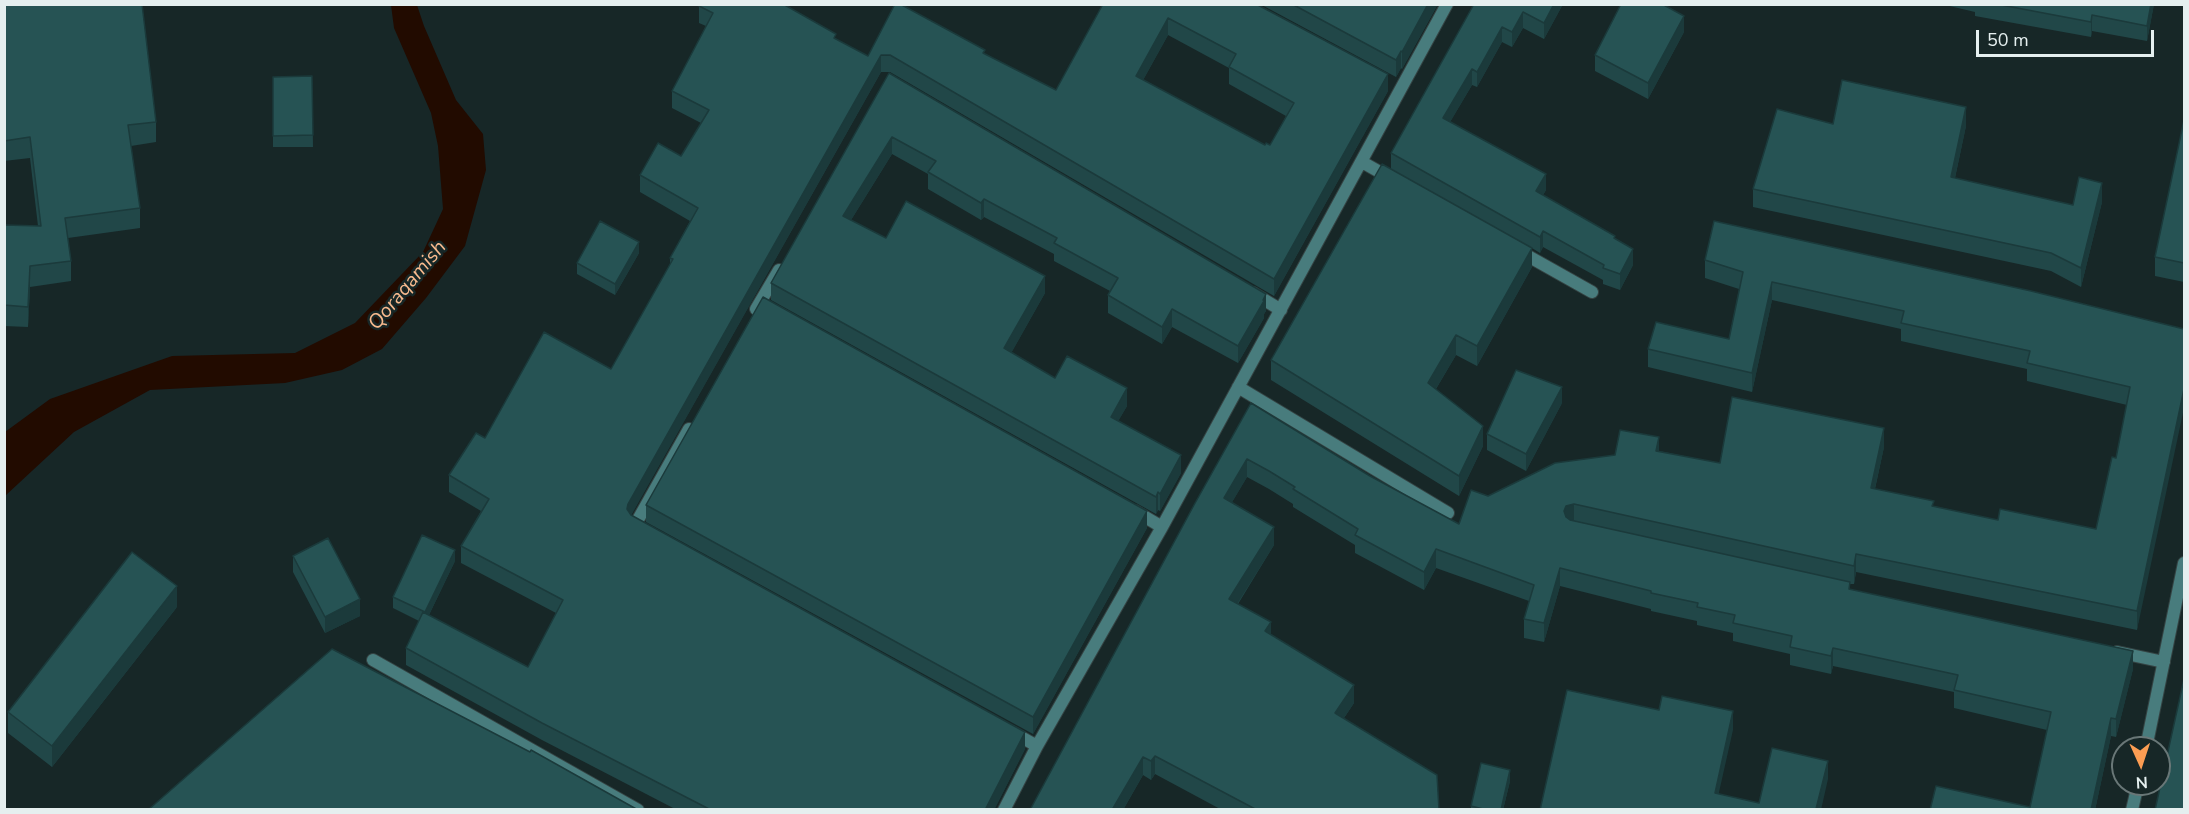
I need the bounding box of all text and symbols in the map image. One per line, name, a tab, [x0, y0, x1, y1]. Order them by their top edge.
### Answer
scale bar	[1979, 18, 2158, 56]
text: 50 m	[1987, 28, 2029, 52]
water label: Qoraqamish	[364, 236, 452, 336]
north arrow	[2111, 736, 2171, 796]
text: N	[2135, 771, 2148, 793]

